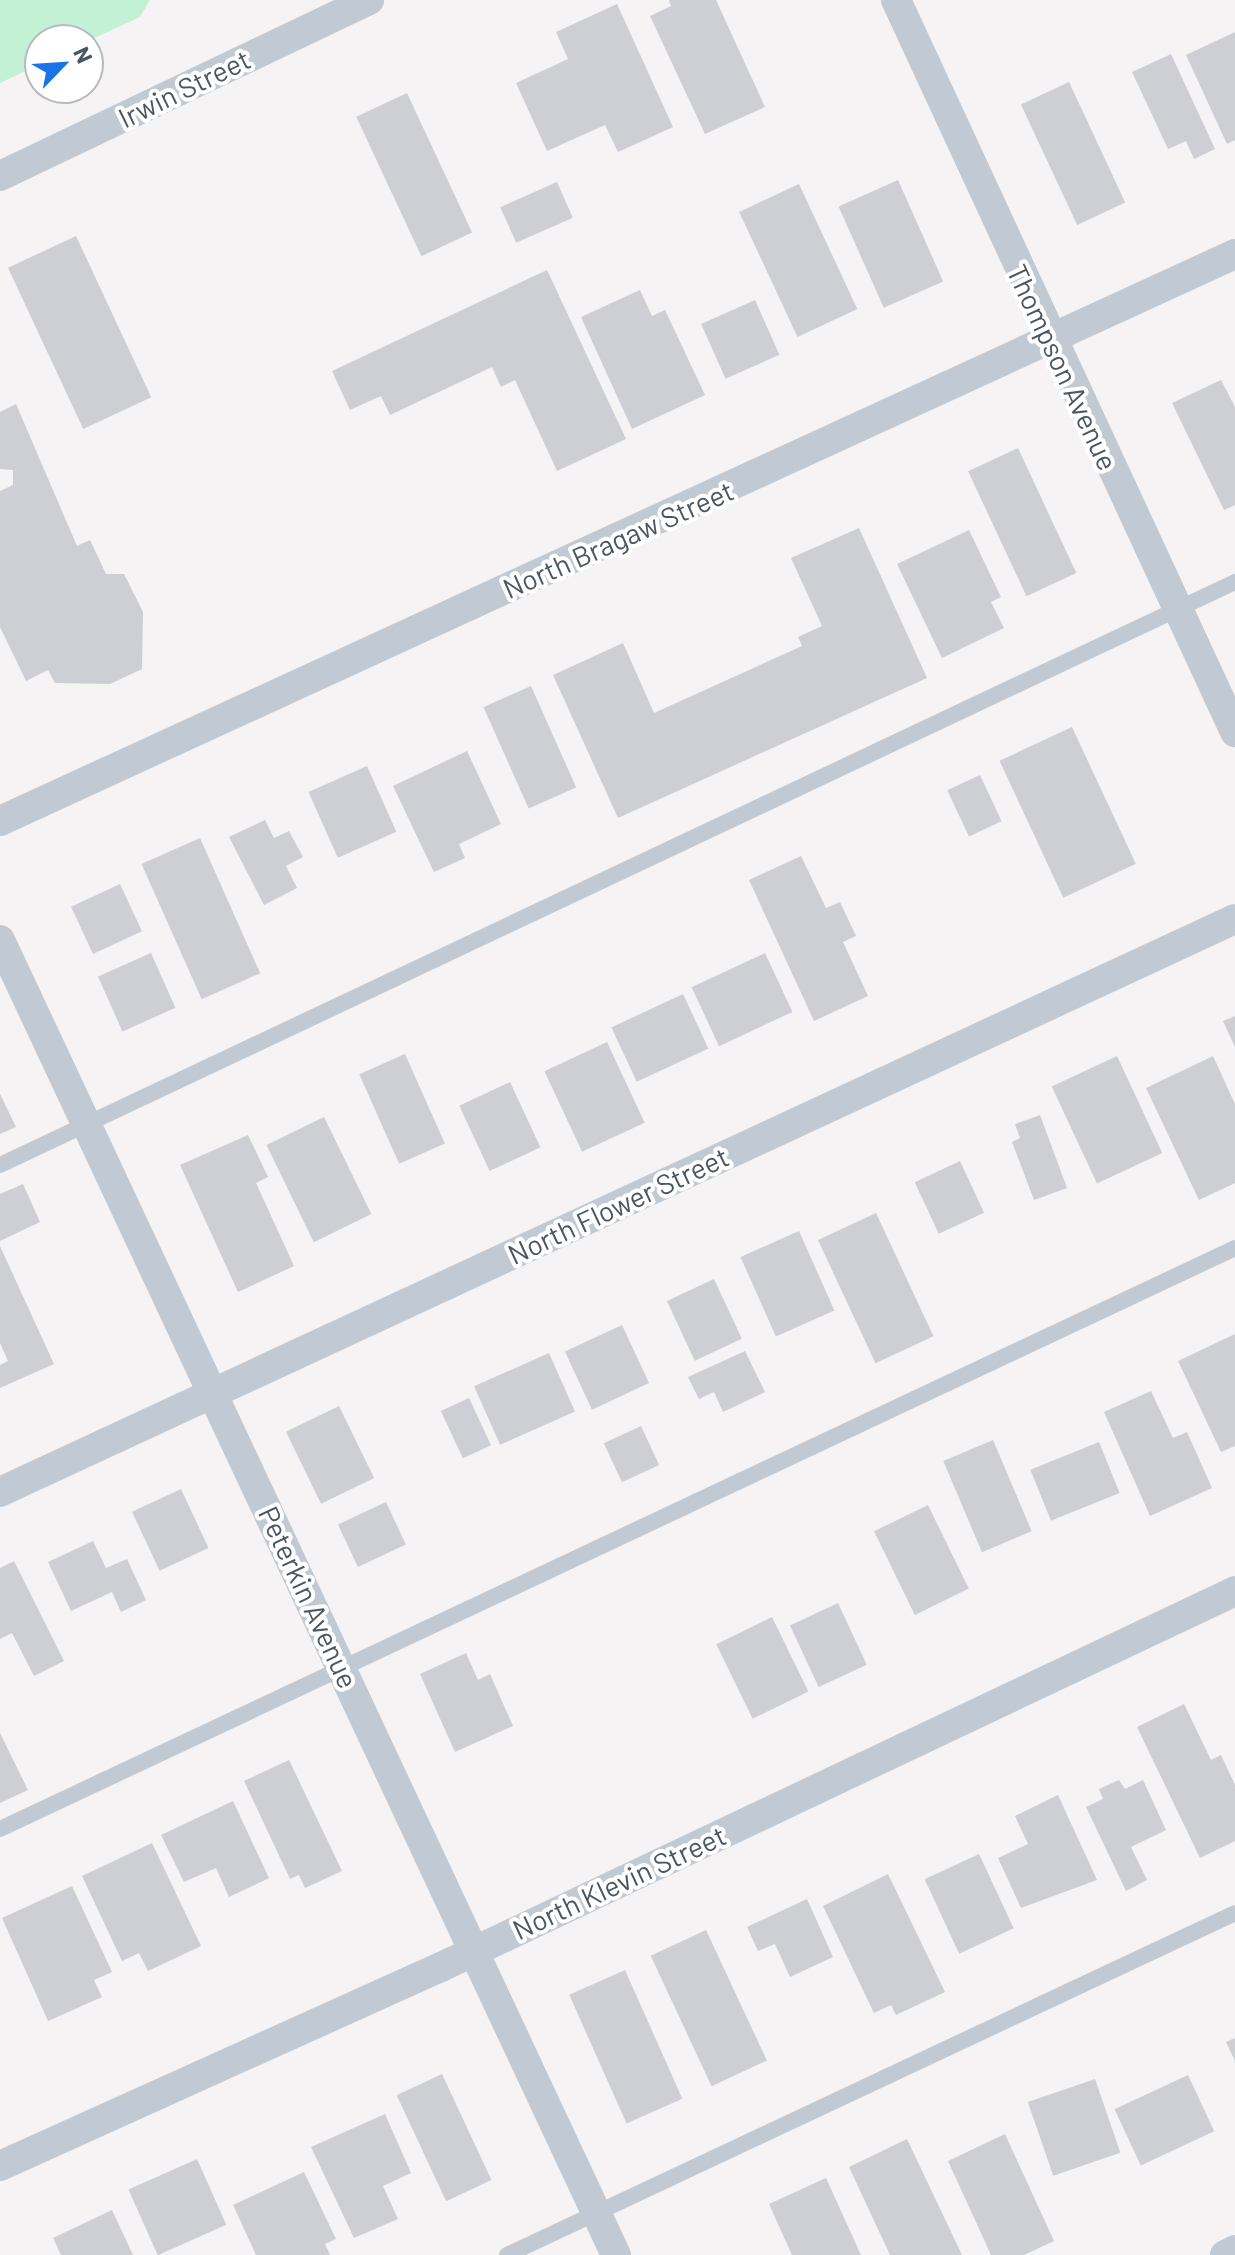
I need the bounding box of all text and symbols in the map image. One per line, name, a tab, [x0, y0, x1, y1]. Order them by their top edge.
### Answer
north arrow	[24, 24, 104, 104]
street label: Irwin Street	[113, 42, 255, 134]
text: N	[69, 43, 99, 67]
street label: Thompson Avenue	[1001, 259, 1125, 475]
street label: North Bragaw Street	[497, 473, 739, 605]
street label: North Flower Street	[502, 1139, 734, 1271]
street label: Peterkin Avenue	[252, 1501, 366, 1693]
street label: North Klevin Street	[507, 1818, 731, 1946]

